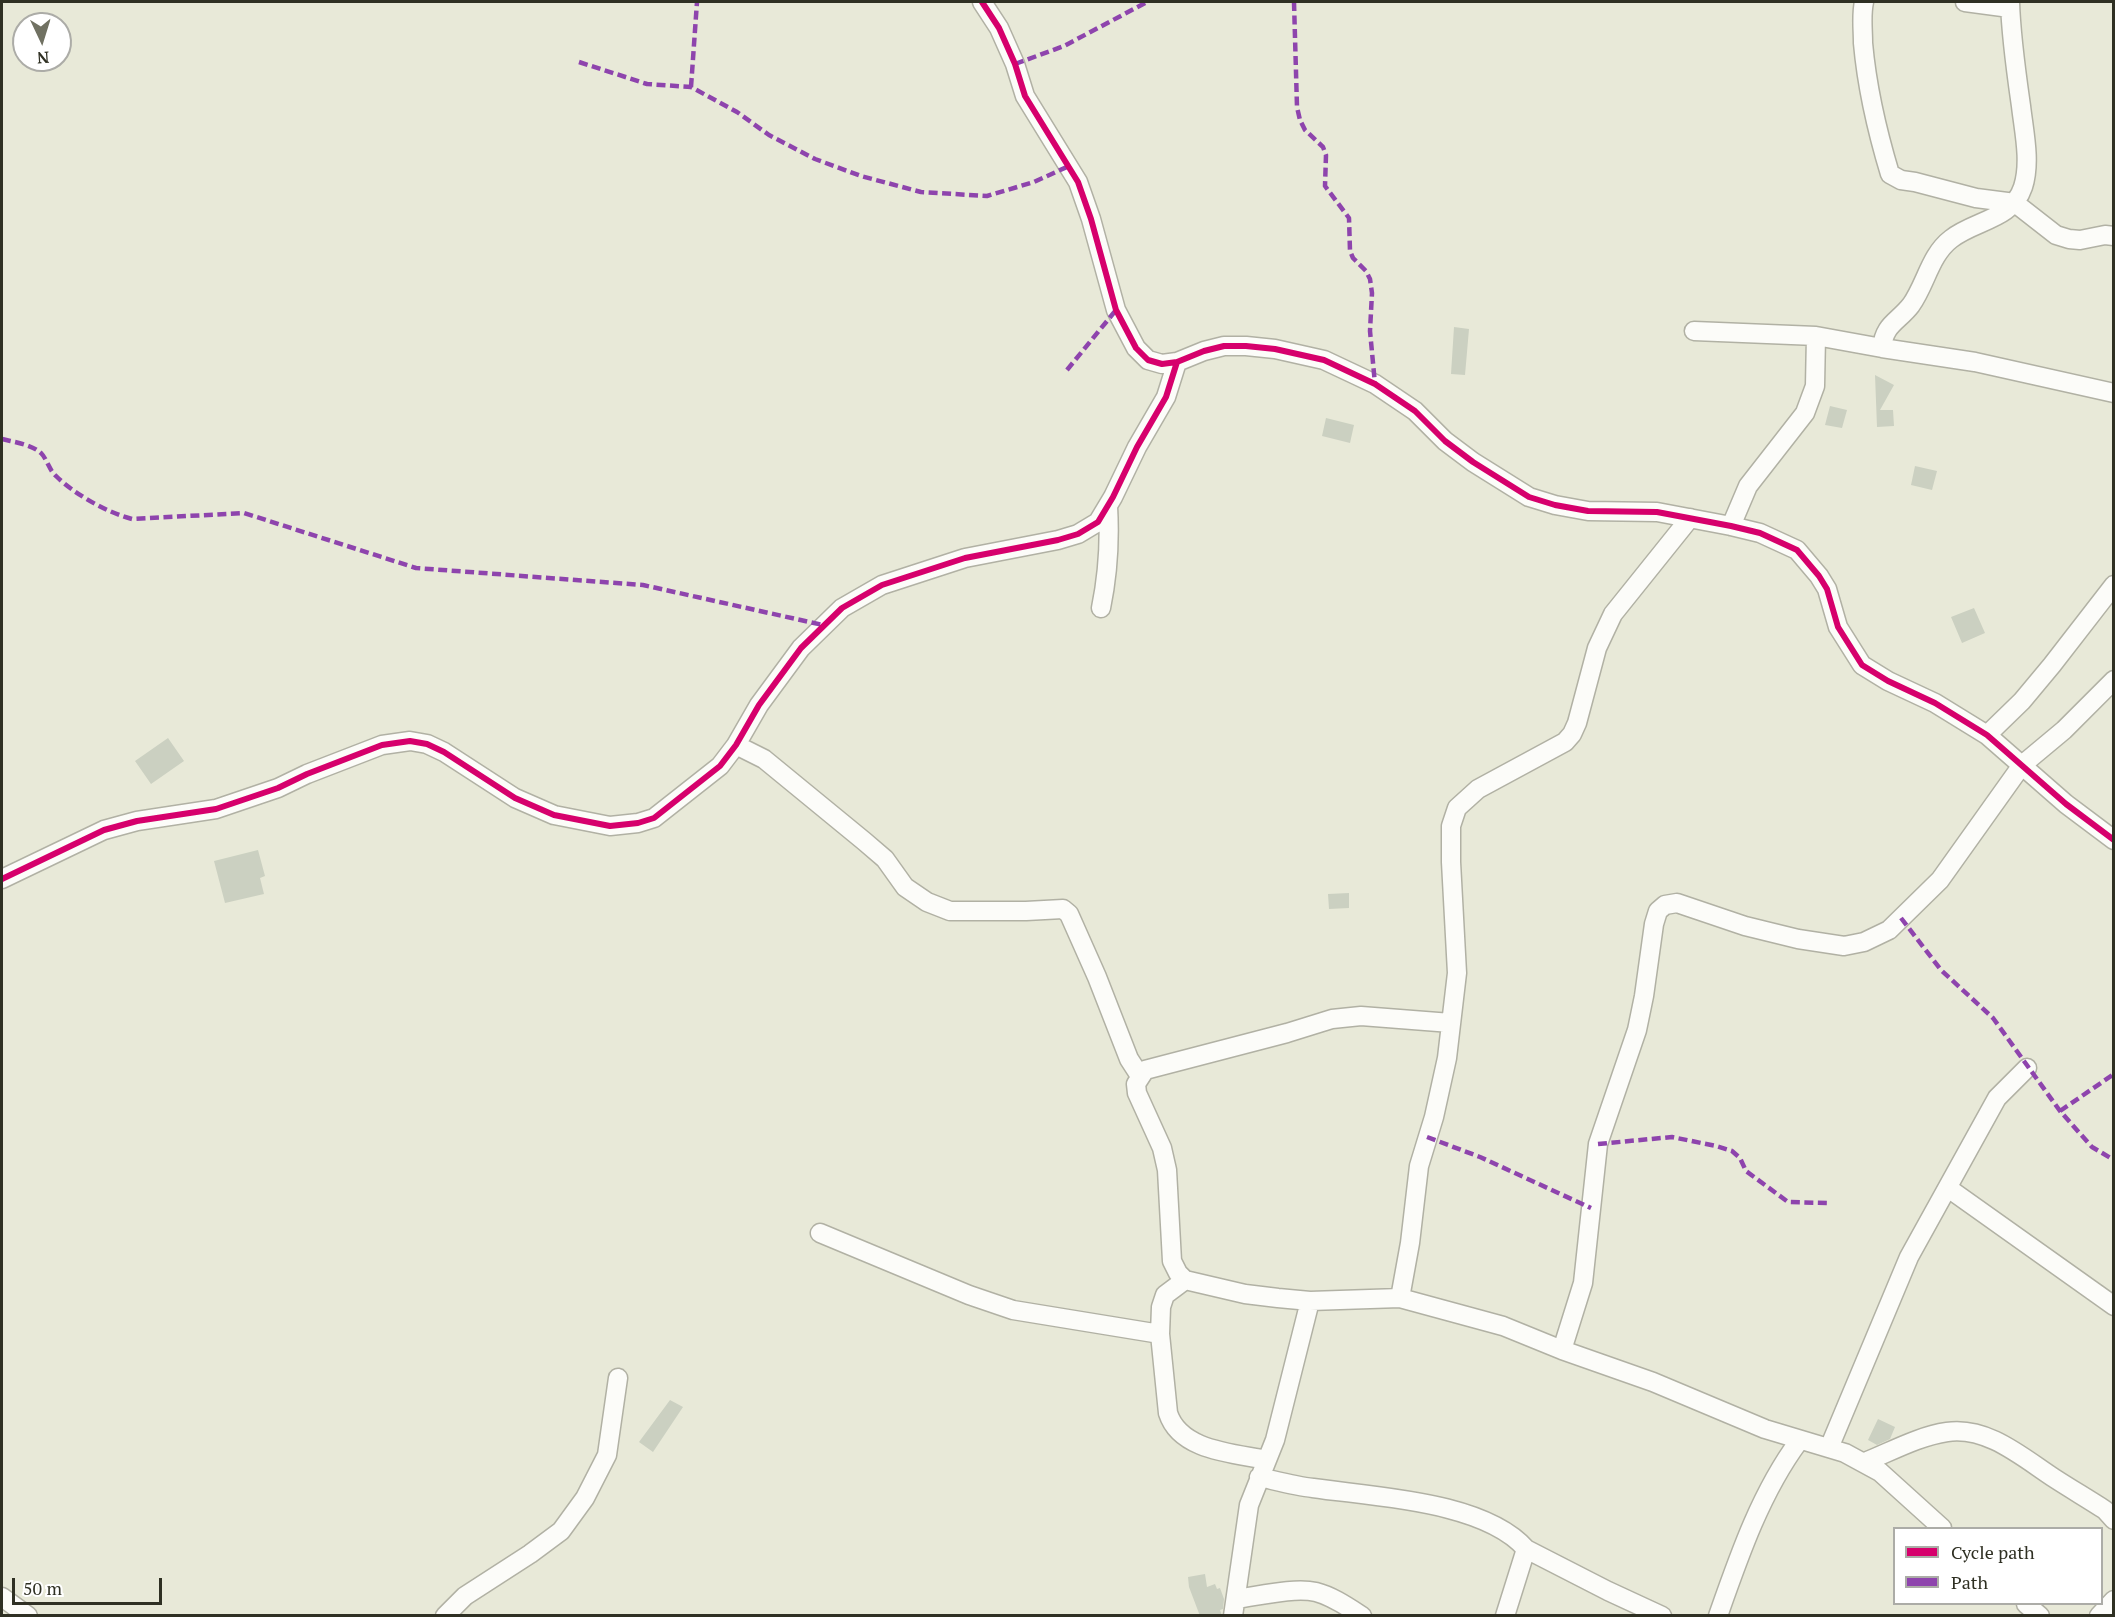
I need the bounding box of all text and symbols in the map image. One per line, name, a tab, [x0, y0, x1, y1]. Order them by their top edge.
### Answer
north arrow	[12, 12, 72, 72]
text: N	[36, 47, 50, 69]
legend	[1893, 1527, 2103, 1605]
text: Cycle path	[1951, 1540, 2035, 1564]
scale bar	[15, 1566, 165, 1604]
text: Path	[1951, 1570, 1988, 1594]
text: 50 m	[23, 1576, 62, 1600]

